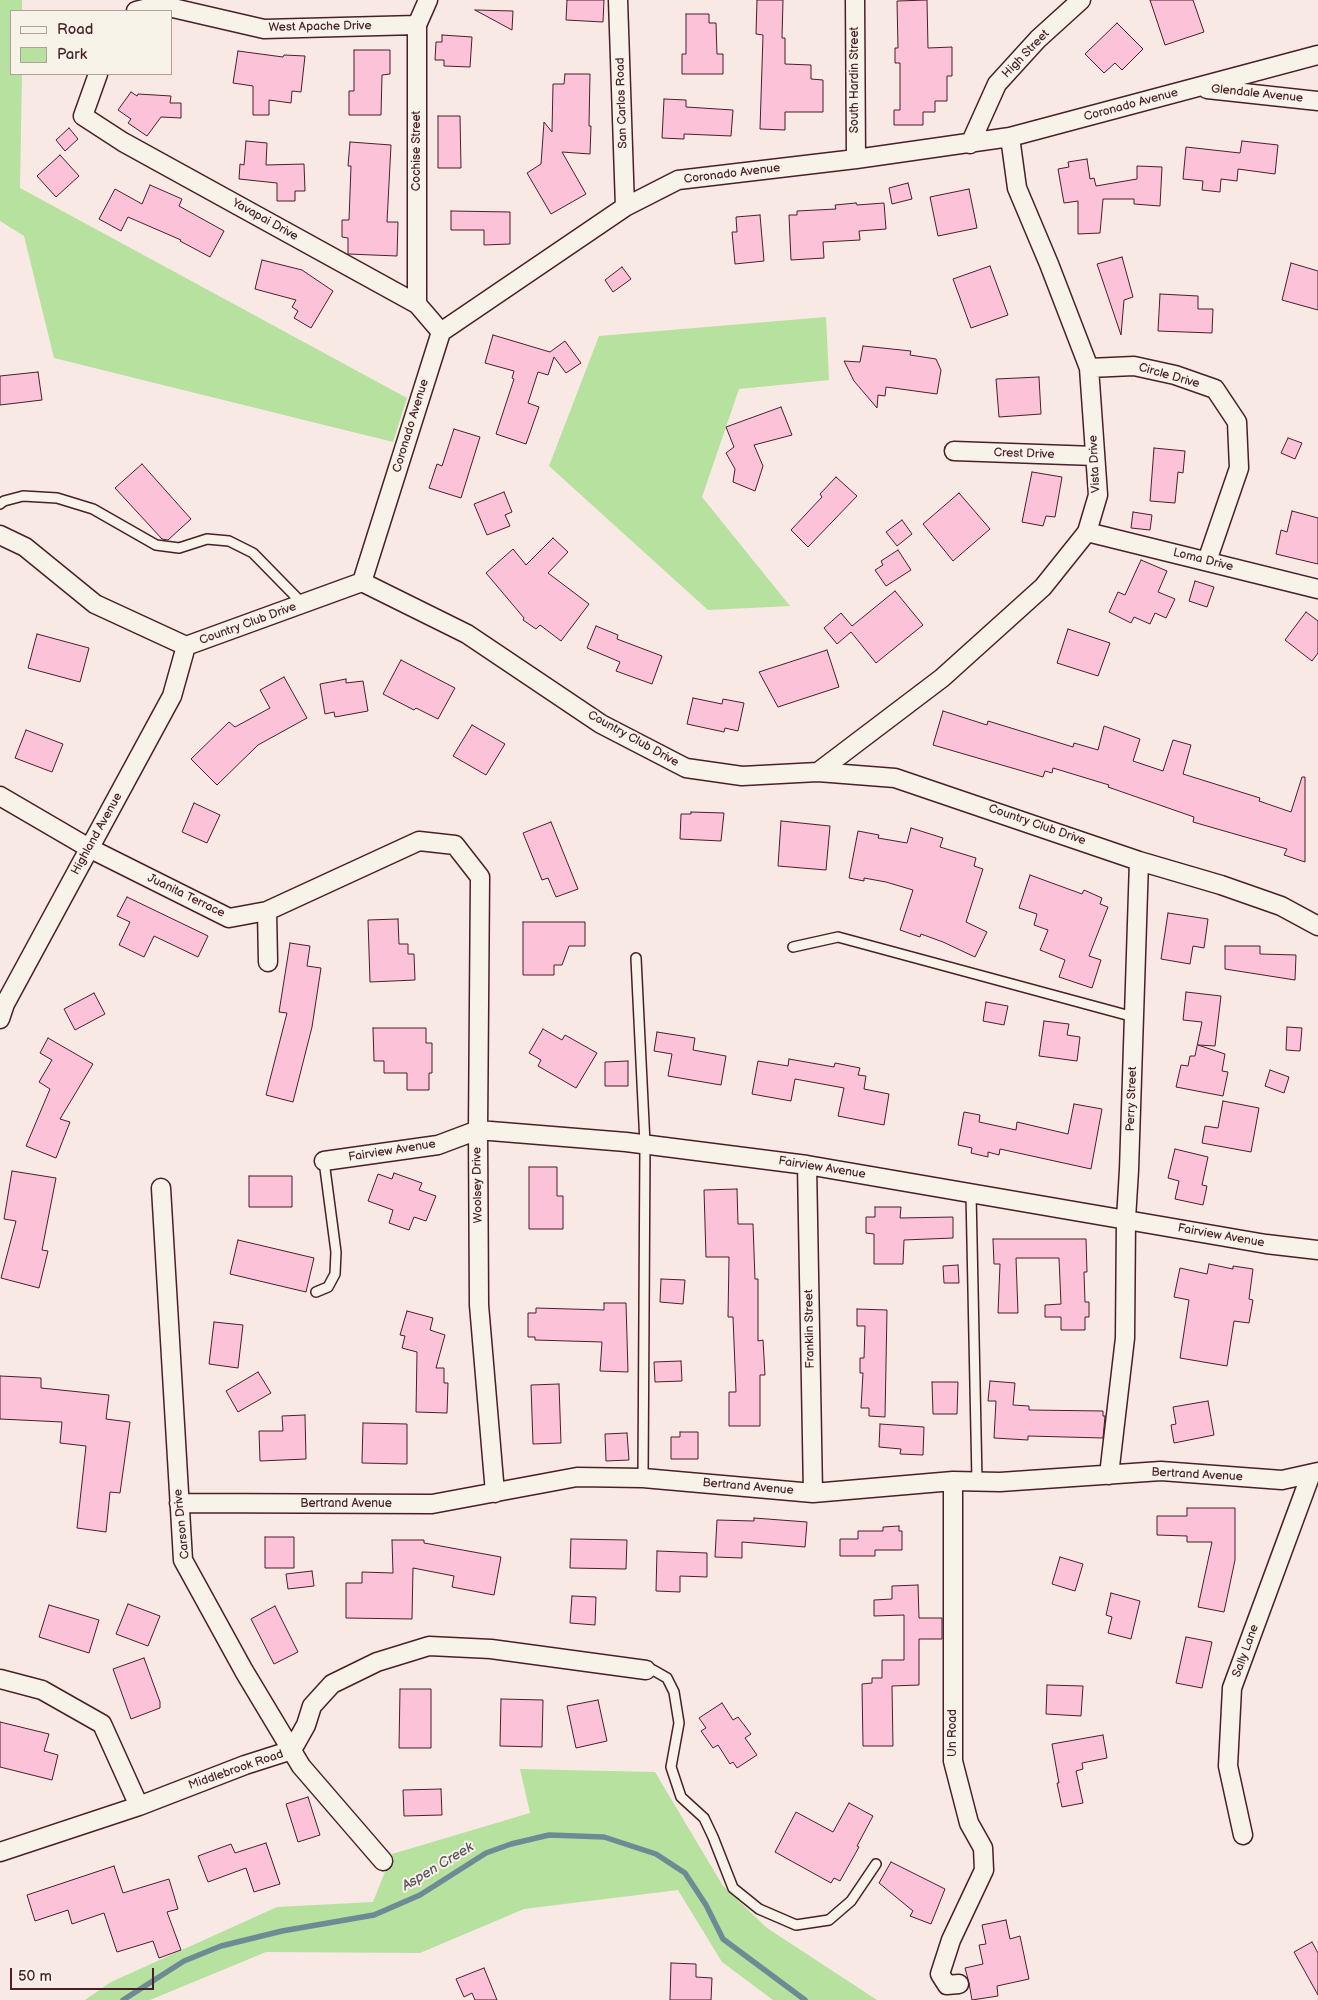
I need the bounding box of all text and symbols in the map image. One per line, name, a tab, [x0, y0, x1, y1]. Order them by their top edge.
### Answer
legend	[10, 10, 172, 75]
street label: West Apache Drive	[268, 19, 372, 35]
text: Road	[57, 20, 93, 39]
street label: South Hardin Street	[848, 27, 862, 133]
street label: High Street	[1000, 27, 1052, 81]
text: Park	[57, 45, 87, 64]
street label: San Carlos Road	[613, 57, 631, 149]
street label: Glendale Avenue	[1210, 82, 1304, 106]
street label: Coronado Avenue	[1082, 85, 1180, 125]
street label: Cochise Street	[410, 111, 424, 191]
street label: Coronado Avenue	[683, 161, 781, 187]
street label: Yavapai Drive	[229, 196, 301, 244]
street label: Circle Drive	[1137, 360, 1201, 392]
street label: Coronado Avenue	[390, 378, 432, 474]
street label: Vista Drive	[1086, 435, 1104, 493]
street label: Crest Drive	[993, 446, 1055, 462]
street label: Loma Drive	[1171, 546, 1235, 574]
street label: Country Club Drive	[198, 600, 298, 648]
street label: Country Club Drive	[585, 708, 681, 770]
street label: Highland Avenue	[68, 790, 126, 878]
street label: Country Club Drive	[986, 802, 1088, 848]
street label: Juanita Terrace	[145, 871, 227, 921]
street label: Perry Street	[1124, 1066, 1140, 1132]
street label: Fairview Avenue	[347, 1137, 437, 1165]
street label: Woolsey Drive	[470, 1147, 486, 1223]
street label: Fairview Avenue	[777, 1154, 867, 1182]
street label: Fairview Avenue	[1176, 1221, 1266, 1251]
street label: Franklin Street	[802, 1289, 818, 1369]
street label: Bertrand Avenue	[1151, 1465, 1243, 1485]
street label: Bertrand Avenue	[702, 1476, 794, 1498]
street label: Carson Drive	[171, 1488, 193, 1560]
street label: Bertrand Avenue	[300, 1497, 392, 1511]
street label: Sally Lane	[1230, 1623, 1262, 1679]
street label: Un Road	[946, 1709, 960, 1757]
street label: Middlebrook Road	[187, 1747, 285, 1793]
water label: Aspen Creek	[399, 1839, 477, 1895]
scale bar	[12, 1958, 156, 1990]
text: 50 m	[18, 1967, 52, 1986]

